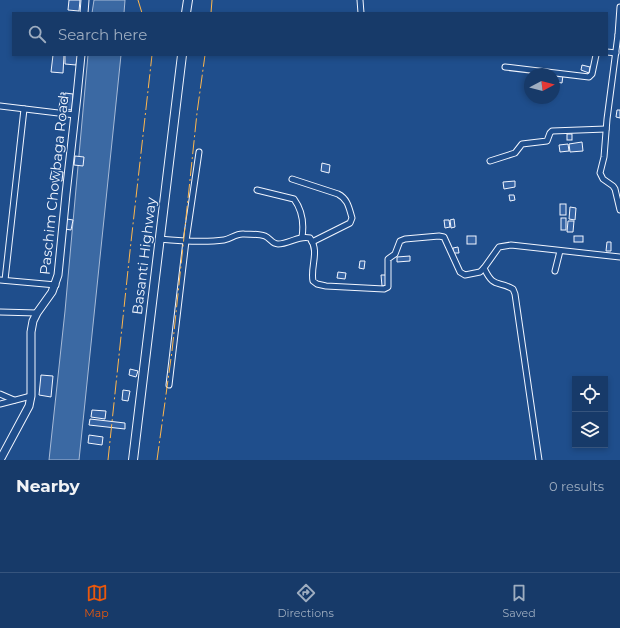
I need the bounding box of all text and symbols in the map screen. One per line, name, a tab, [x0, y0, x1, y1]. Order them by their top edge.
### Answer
search box	[12, 12, 608, 56]
icon: search	[26, 23, 48, 45]
text: Search here	[58, 25, 147, 44]
north arrow	[524, 68, 560, 104]
street label: Paschim Chowbaga Road	[36, 94, 72, 276]
street label: Basanti Highway	[128, 196, 160, 316]
map controls	[572, 376, 608, 448]
button: locate	[572, 376, 608, 412]
button: layers	[572, 412, 608, 448]
text: Nearby	[16, 476, 80, 496]
text: 0 results	[549, 478, 604, 494]
tab: Map	[84, 582, 109, 620]
tab: Directions	[278, 582, 334, 620]
tab: Saved	[503, 582, 536, 620]

